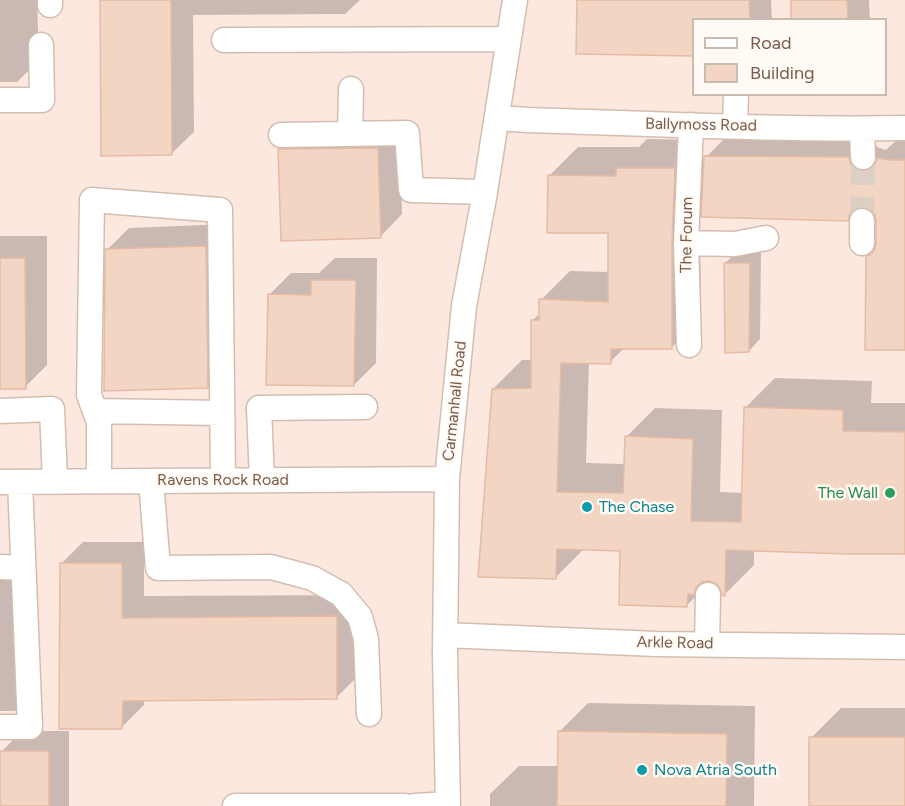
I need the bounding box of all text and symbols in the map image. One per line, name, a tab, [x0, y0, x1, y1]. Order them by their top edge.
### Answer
legend	[692, 18, 887, 96]
text: Road	[750, 32, 791, 54]
text: Building	[750, 62, 815, 84]
street label: Ballymoss Road	[645, 114, 757, 136]
street label: The Forum	[677, 197, 697, 273]
street label: Carmanhall Road	[439, 340, 471, 462]
street label: Ravens Rock Road	[157, 470, 289, 490]
place label: The Wall	[818, 483, 878, 503]
marker: The Wall	[883, 486, 897, 500]
place label: The Chase	[599, 497, 674, 517]
marker: The Chase	[580, 500, 594, 514]
street label: Arkle Road	[636, 633, 714, 653]
place label: Nova Atria South	[654, 760, 777, 780]
marker: Nova Atria South	[635, 763, 649, 777]

